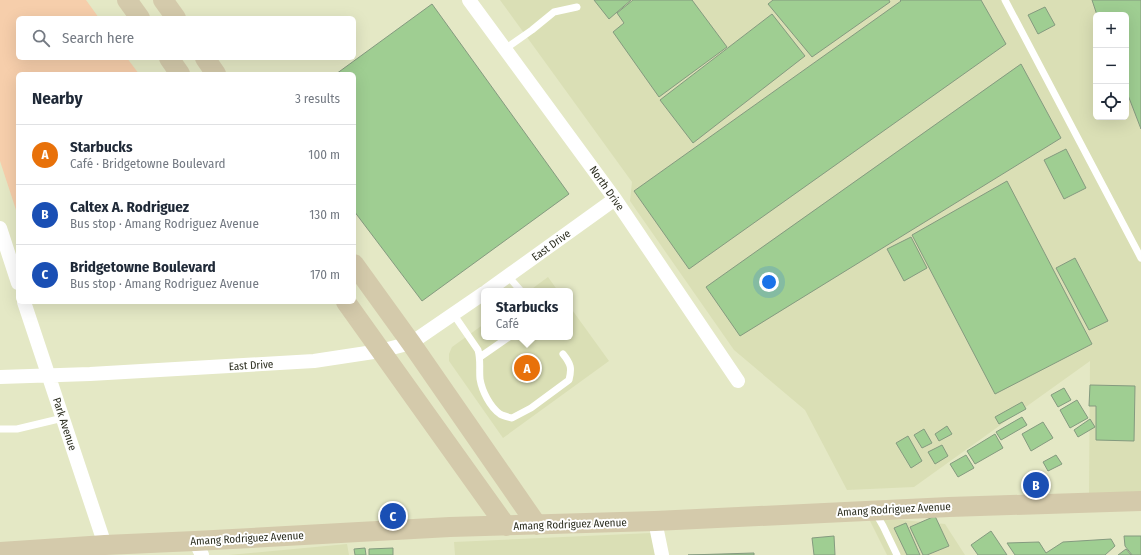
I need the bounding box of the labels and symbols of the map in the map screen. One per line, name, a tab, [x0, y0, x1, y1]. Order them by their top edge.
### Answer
street label: North Drive	[586, 163, 627, 213]
street label: East Drive	[529, 227, 573, 264]
your location	[759, 272, 779, 292]
pin: A	[514, 353, 540, 383]
street label: East Drive	[228, 358, 274, 373]
street label: Park Avenue	[50, 396, 79, 452]
pin: B	[1023, 470, 1049, 500]
street label: Amang Rodriguez Avenue	[837, 500, 951, 519]
pin: C	[380, 501, 406, 531]
street label: Amang Rodriguez Avenue	[513, 516, 627, 533]
street label: Amang Rodriguez Avenue	[190, 529, 304, 548]

